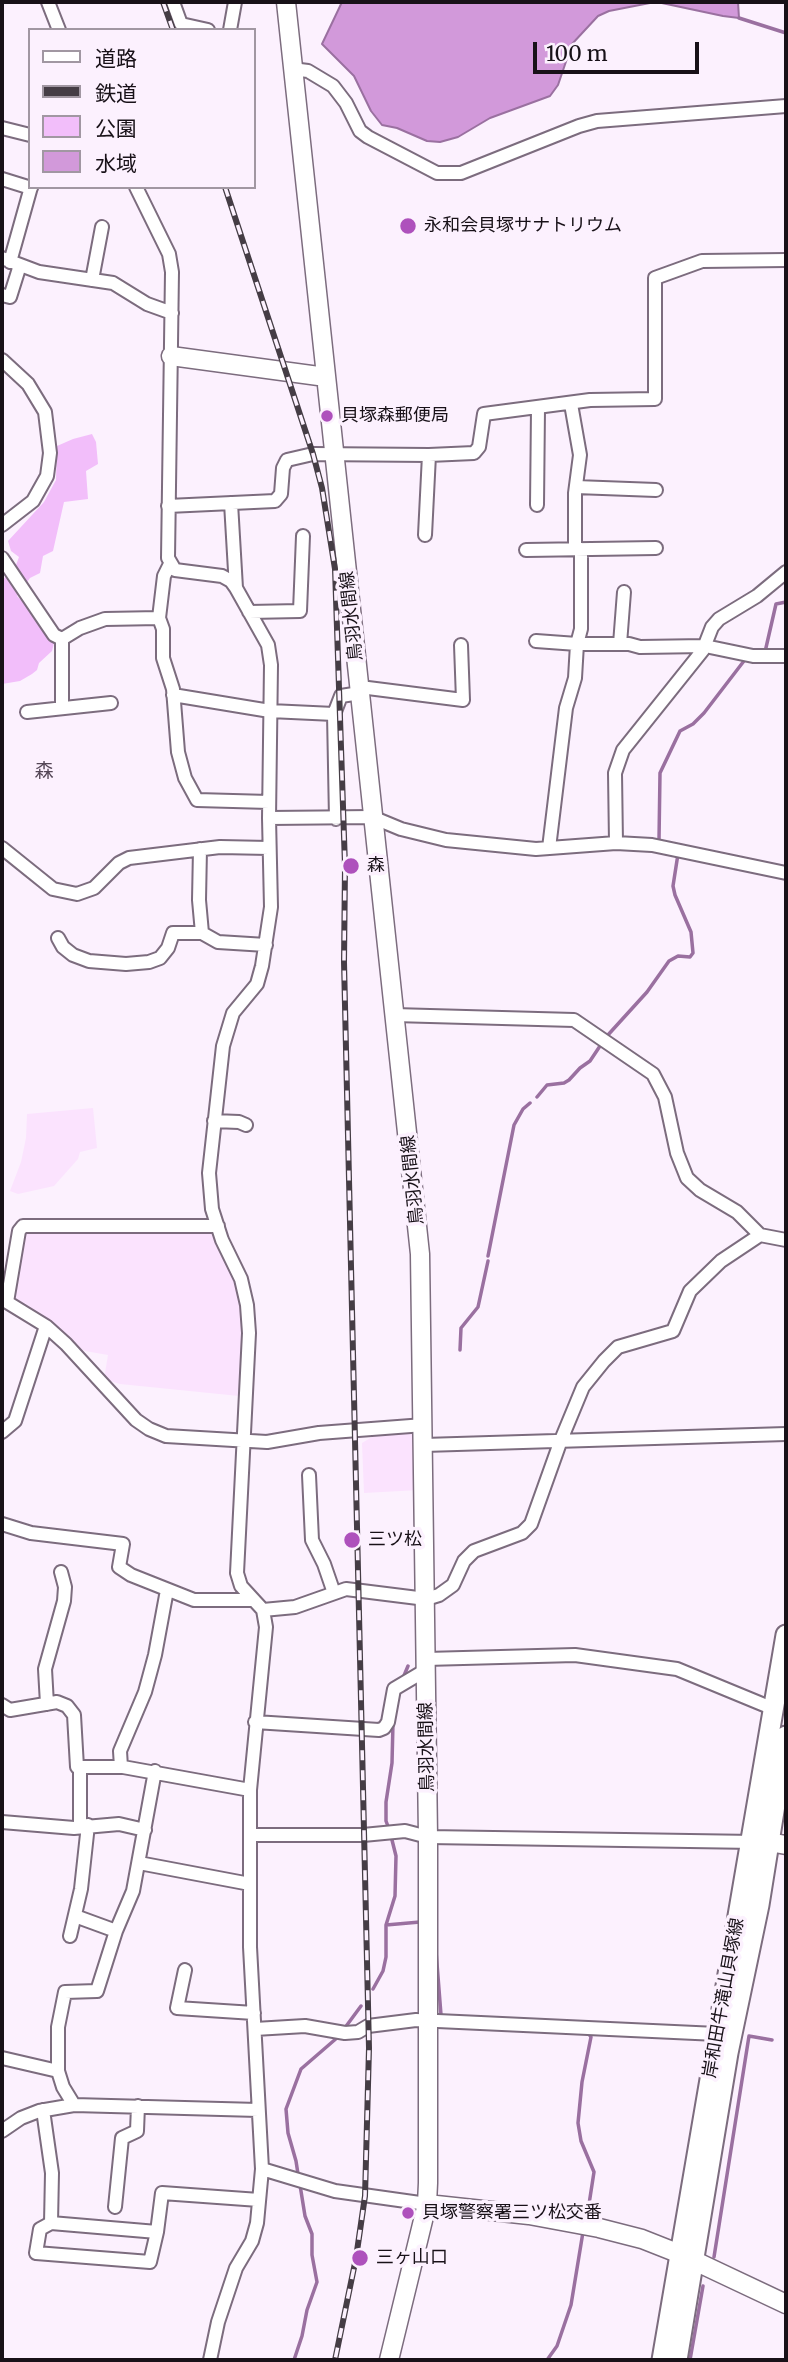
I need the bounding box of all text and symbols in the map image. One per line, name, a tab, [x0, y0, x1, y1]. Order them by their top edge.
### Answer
legend	[28, 28, 256, 189]
scale bar	[536, 28, 702, 72]
text: 100 m	[546, 40, 608, 67]
text: 道路	[95, 45, 137, 72]
text: 鉄道	[95, 80, 137, 107]
text: 公園	[95, 115, 137, 142]
text: 水域	[95, 150, 137, 177]
place label: 永和会貝塚サナトリウム	[424, 215, 622, 237]
marker: 永和会貝塚サナトリウム	[398, 216, 418, 236]
place label: 貝塚森郵便局	[341, 405, 449, 427]
marker: 貝塚森郵便局	[319, 408, 335, 424]
street label: 鳥羽水間線	[337, 570, 367, 662]
district label: 森	[35, 761, 53, 783]
place label: 森	[367, 855, 385, 877]
marker: 森	[341, 856, 361, 876]
street label: 鳥羽水間線	[398, 1134, 428, 1226]
place label: 三ツ松	[368, 1529, 422, 1551]
marker: 三ツ松	[342, 1530, 362, 1550]
street label: 鳥羽水間線	[415, 1702, 439, 1792]
street label: 岸和田牛滝山貝塚線	[699, 1916, 749, 2080]
place label: 貝塚警察署三ツ松交番	[422, 2202, 602, 2224]
marker: 貝塚警察署三ツ松交番	[400, 2205, 416, 2221]
place label: 三ヶ山口	[376, 2247, 448, 2269]
marker: 三ヶ山口	[350, 2248, 370, 2268]

